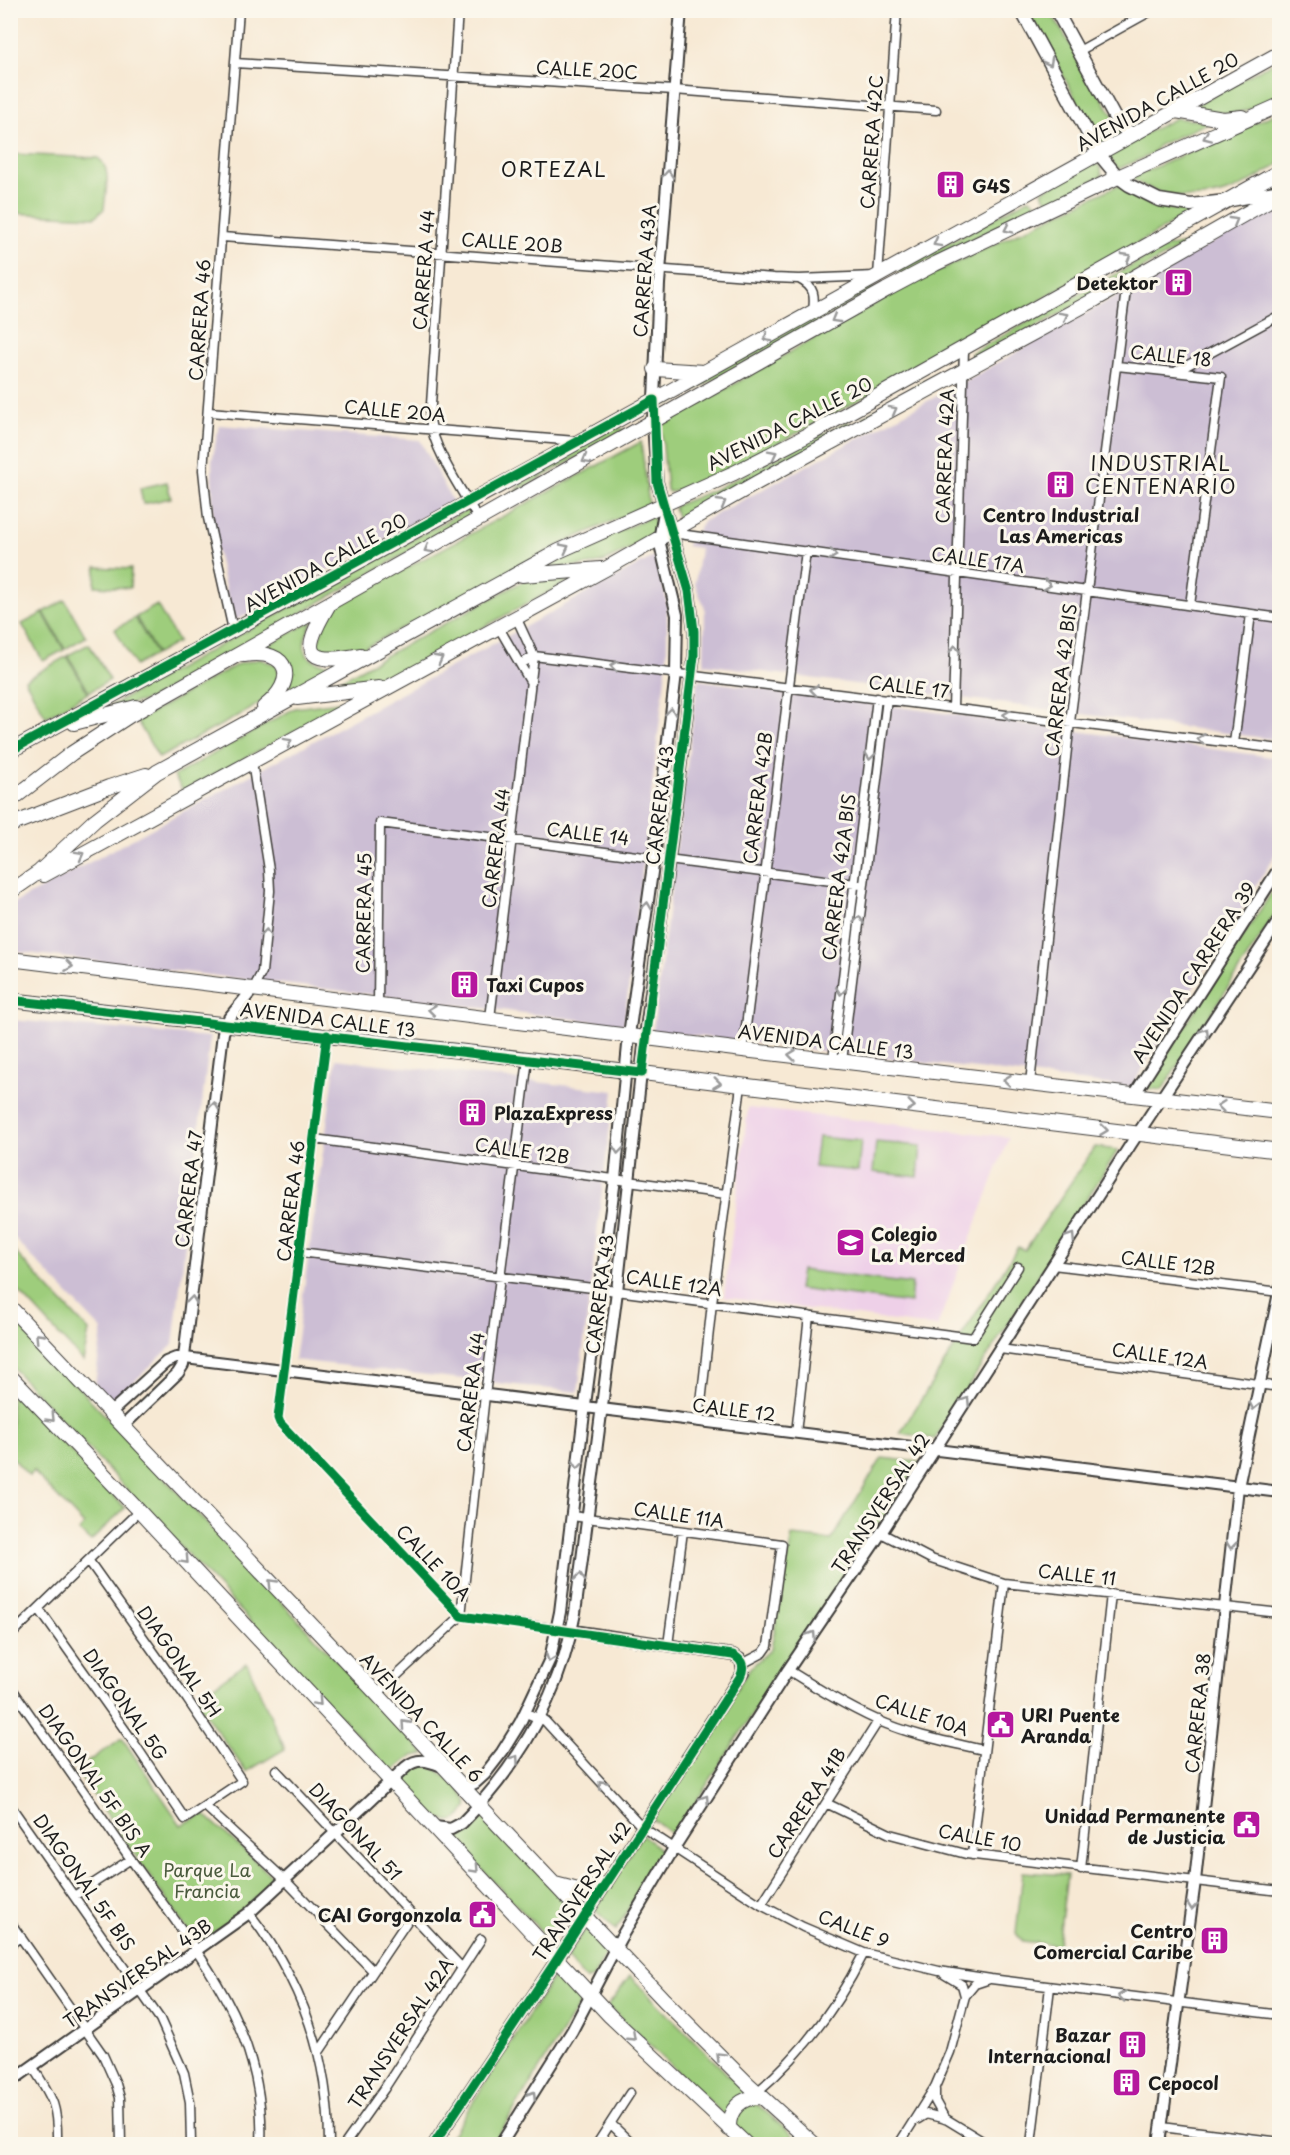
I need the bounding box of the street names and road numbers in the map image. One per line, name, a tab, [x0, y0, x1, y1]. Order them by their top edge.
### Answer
street label: AVENIDA CALLE 20	[1071, 45, 1243, 157]
street label: CALLE 20C	[535, 53, 639, 85]
street label: CARRERA 42C	[853, 74, 889, 210]
street label: CARRERA 43A	[626, 204, 662, 338]
street label: CARRERA 44	[405, 209, 441, 331]
street label: CALLE 20B	[460, 225, 564, 259]
street label: CARRERA 46	[181, 258, 217, 382]
street label: CALLE 18	[1129, 337, 1213, 373]
street label: AVENIDA CALLE 20	[702, 370, 876, 476]
street label: CARRERA 42A	[928, 388, 960, 524]
street label: CALLE 20A	[343, 392, 447, 428]
street label: AVENIDA CALLE 20	[239, 506, 411, 618]
street label: CALLE 17A	[930, 539, 1026, 579]
street label: CARRERA 42 BIS	[1037, 602, 1083, 758]
street label: CALLE 17	[867, 668, 951, 704]
street label: CARRERA 42B	[736, 730, 778, 866]
street label: CARRERA 43	[638, 744, 680, 866]
street label: CARRERA 44	[474, 786, 516, 910]
street label: CARRERA 42A BIS	[814, 792, 862, 962]
street label: CALLE 14	[545, 815, 631, 851]
street label: CARRERA 45	[348, 852, 378, 974]
street label: AVENIDA CARRERA 39	[1124, 876, 1262, 1068]
street label: AVENIDA CALLE 13	[239, 995, 417, 1043]
street label: AVENIDA CALLE 13	[737, 1017, 915, 1065]
street label: CARRERA 47	[167, 1128, 209, 1249]
street label: CALLE 12B	[473, 1130, 571, 1170]
street label: CARRERA 46	[269, 1139, 311, 1263]
street label: CARRERA 43	[578, 1233, 620, 1355]
street label: CALLE 12B	[1119, 1243, 1217, 1281]
street label: CALLE 12A	[624, 1262, 724, 1302]
street label: CARRERA 44	[449, 1330, 491, 1454]
street label: CALLE 12A	[1110, 1335, 1210, 1375]
street label: CALLE 12	[691, 1391, 777, 1427]
street label: TRANSVERSAL 42	[824, 1427, 936, 1579]
street label: CALLE 11A	[632, 1494, 726, 1534]
street label: CALLE 10A	[390, 1518, 478, 1606]
street label: CALLE 11	[1037, 1556, 1117, 1592]
street label: DIAGONAL 5H	[131, 1600, 229, 1722]
street label: DIAGONAL 5G	[77, 1642, 175, 1766]
street label: AVENIDA CALLE 6	[354, 1646, 490, 1788]
street label: CARRERA 38	[1177, 1651, 1217, 1775]
street label: CALLE 10A	[872, 1686, 972, 1742]
street label: DIAGONAL 5F BIS A	[33, 1698, 159, 1862]
street label: CARRERA 41B	[760, 1742, 852, 1864]
street label: DIAGONAL 51	[303, 1776, 409, 1886]
street label: DIAGONAL 5F BIS	[28, 1808, 142, 1956]
street label: TRANSVERSAL 42	[525, 1815, 637, 1967]
street label: CALLE 10	[936, 1816, 1024, 1858]
street label: CALLE 9	[814, 1902, 894, 1954]
street label: TRANSVERSAL 43B	[57, 1912, 217, 2034]
street label: TRANSVERSAL 42A	[341, 1952, 459, 2114]

